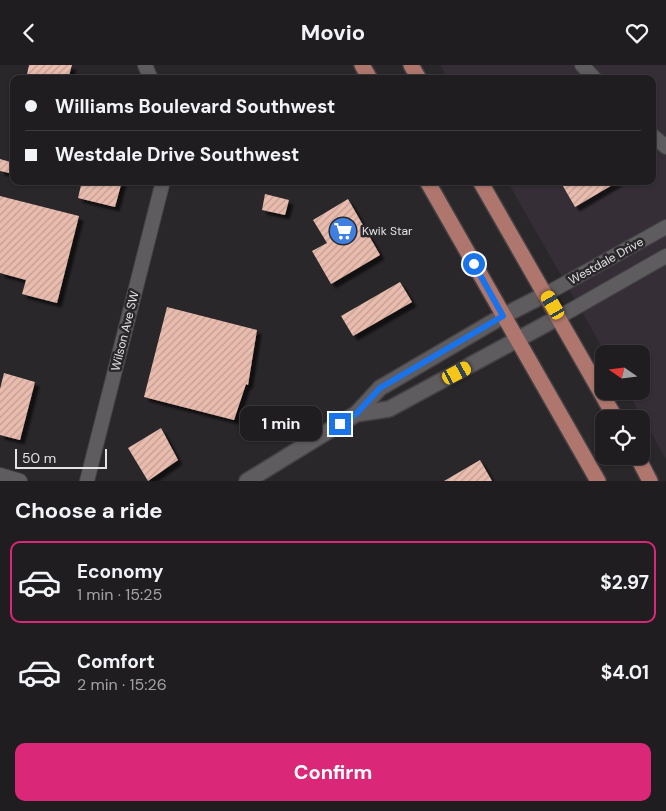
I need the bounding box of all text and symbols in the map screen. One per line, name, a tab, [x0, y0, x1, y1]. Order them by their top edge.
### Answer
text: Movio	[301, 18, 365, 47]
icon: back	[15, 19, 43, 47]
icon: heart	[623, 19, 651, 47]
text: Williams Boulevard Southwest	[55, 94, 335, 119]
text: Westdale Drive Southwest	[55, 142, 299, 167]
supermarket icon: Kwik Star	[328, 216, 358, 246]
place label: Kwik Star	[362, 223, 413, 239]
street label: Westdale Drive	[566, 234, 646, 288]
route start	[463, 253, 485, 275]
car	[539, 288, 566, 322]
street label: Wilson Ave SW	[107, 289, 143, 373]
north arrow	[595, 345, 650, 400]
map controls	[595, 345, 650, 465]
car	[440, 359, 473, 387]
callout: 1 min	[240, 407, 322, 441]
button: locate	[595, 410, 650, 465]
text: 1 min	[262, 413, 300, 434]
route end	[329, 413, 351, 435]
scale bar	[15, 446, 108, 469]
text: 50 m	[22, 449, 56, 467]
text: Choose a ride	[15, 496, 163, 525]
text: Economy	[77, 559, 164, 584]
icon: car	[17, 560, 62, 605]
text: $2.97	[600, 570, 649, 595]
text: 1 min · 15:25	[77, 584, 162, 605]
text: Comfort	[77, 649, 155, 674]
icon: car	[17, 650, 62, 695]
text: $4.01	[601, 660, 649, 685]
text: 2 min · 15:26	[77, 674, 167, 695]
button: Confirm	[15, 743, 651, 801]

